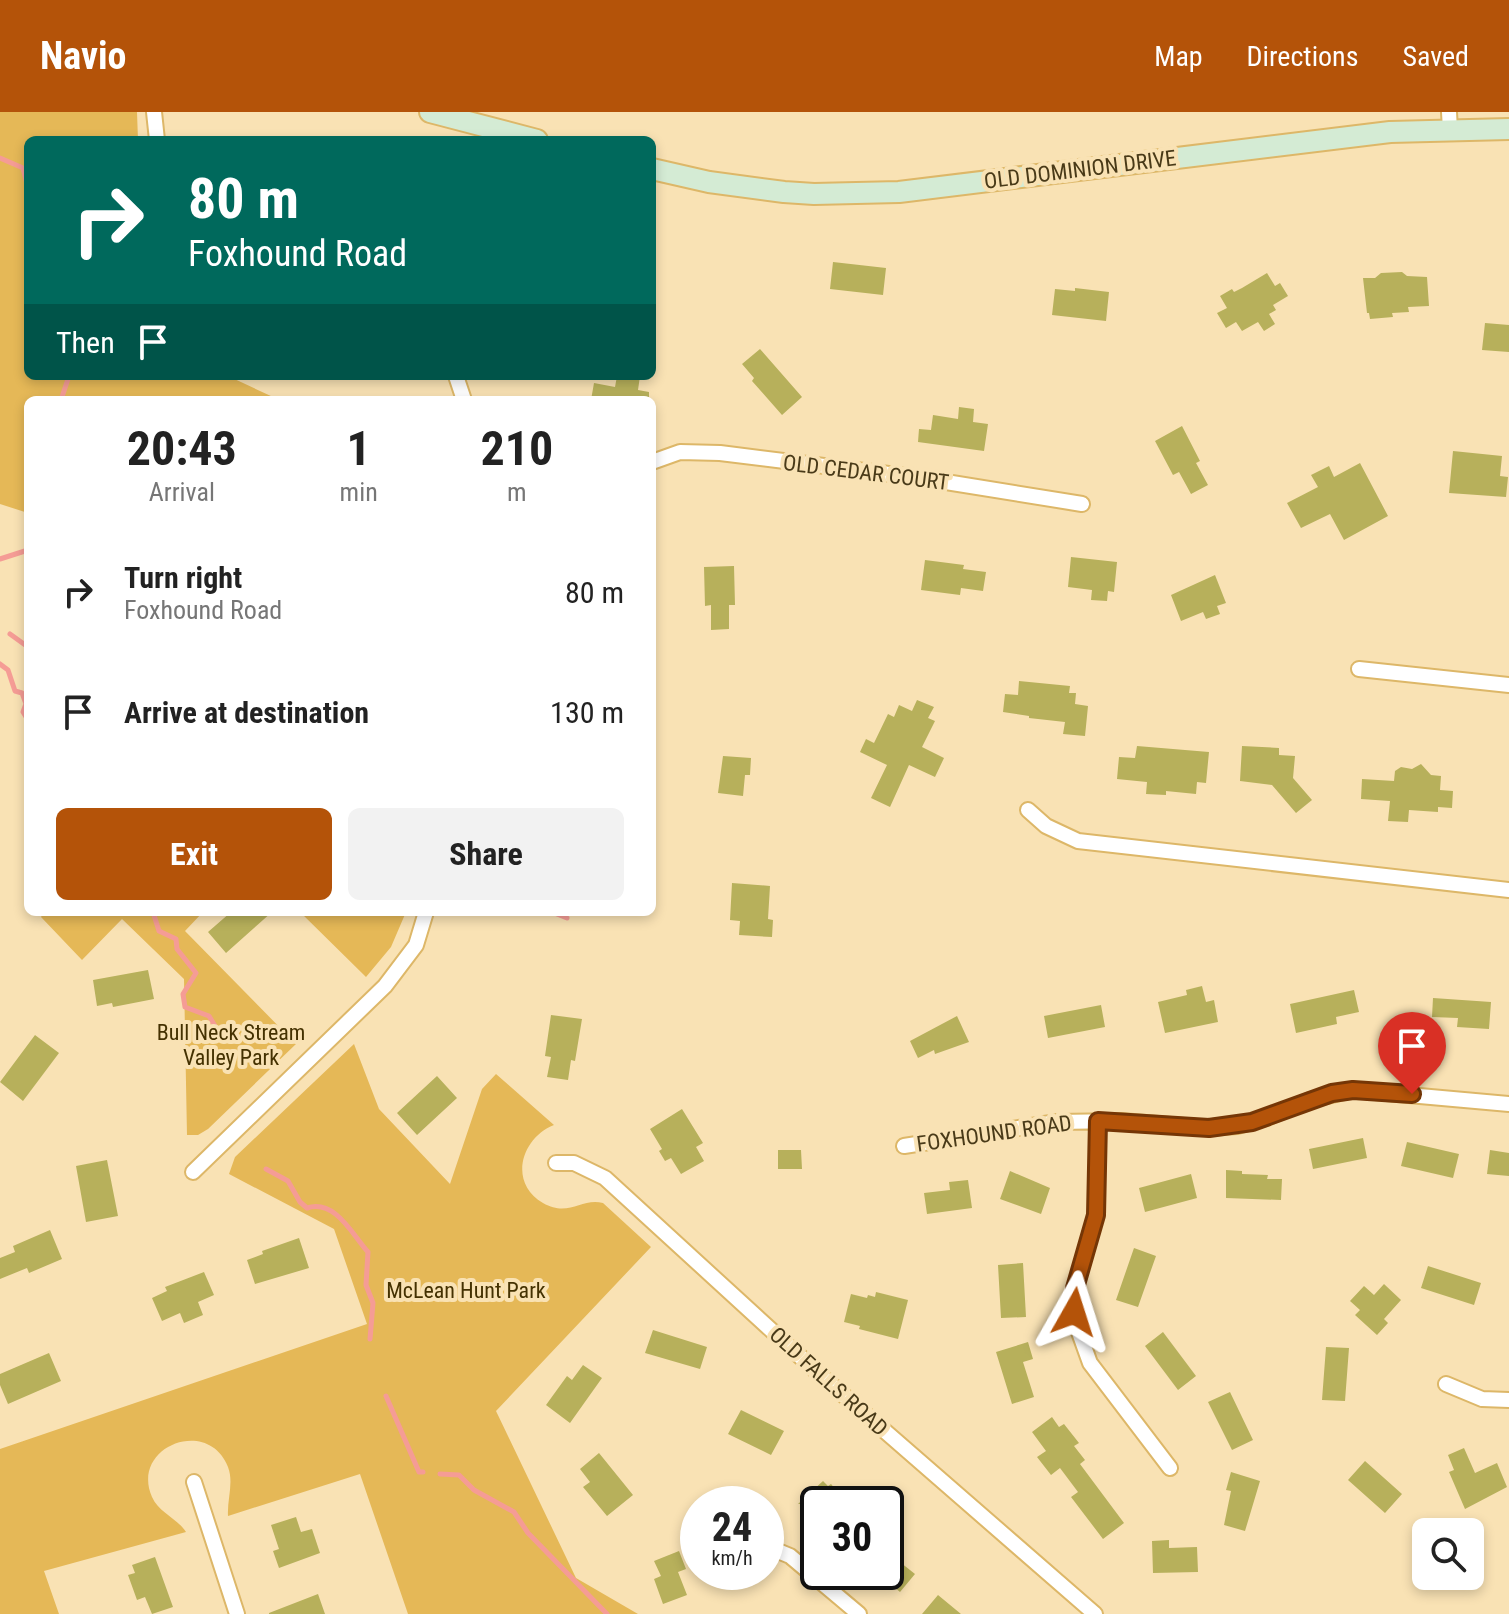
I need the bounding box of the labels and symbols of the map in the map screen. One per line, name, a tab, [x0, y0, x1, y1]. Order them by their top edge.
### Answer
street label: OLD DOMINION DRIVE	[983, 145, 1178, 194]
street label: OLD CEDAR COURT	[782, 450, 950, 495]
pin	[1378, 1012, 1446, 1094]
park label: Bull Neck Stream Valley Park	[157, 1020, 305, 1070]
street label: FOXHOUND ROAD	[915, 1110, 1073, 1157]
position arrow	[1032, 1270, 1116, 1354]
park label: McLean Hunt Park	[386, 1278, 546, 1303]
street label: OLD FALLS ROAD	[765, 1322, 893, 1441]
speed limit sign: 30	[800, 1486, 904, 1590]

